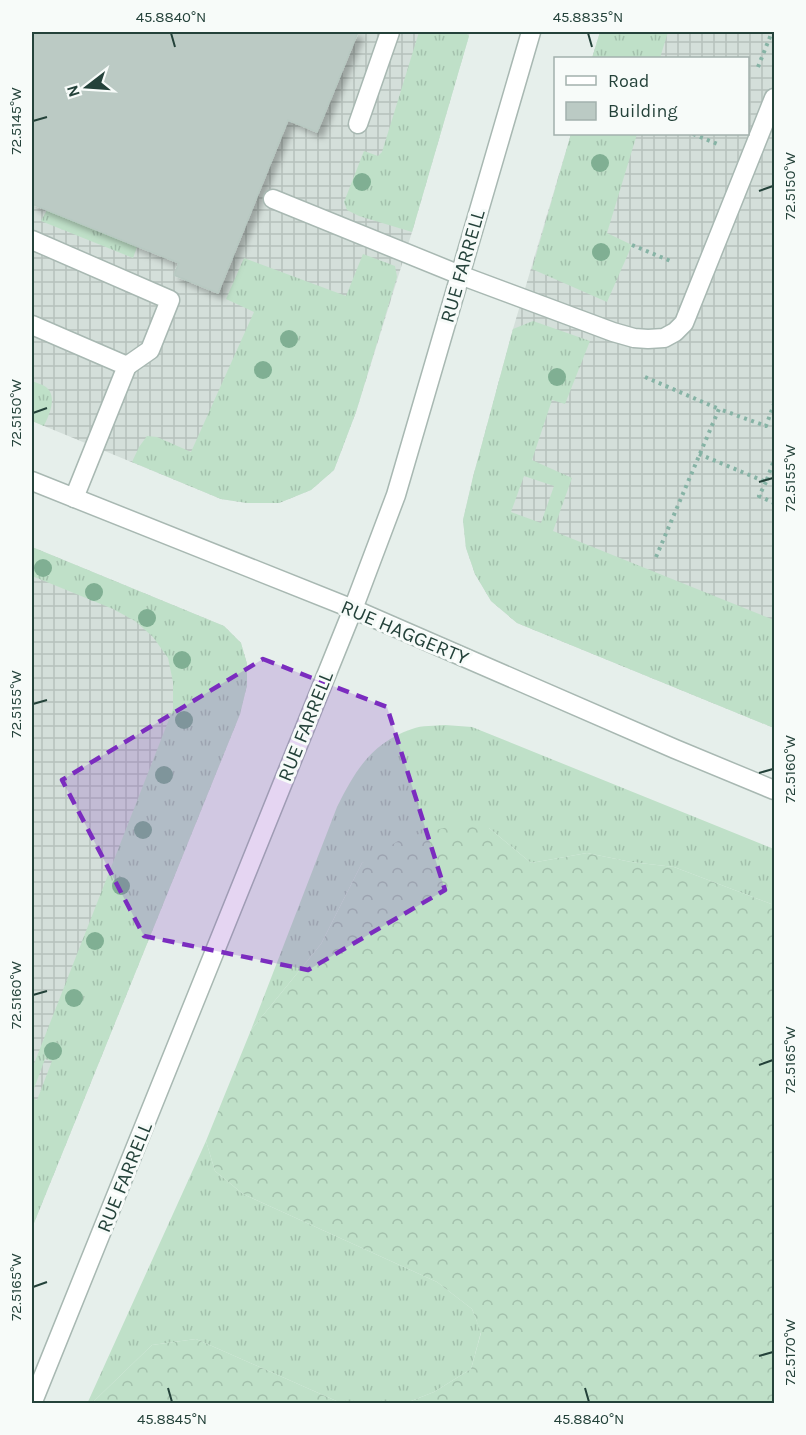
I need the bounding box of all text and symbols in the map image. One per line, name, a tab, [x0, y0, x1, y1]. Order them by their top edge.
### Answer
text: 45.8840°N	[136, 8, 206, 26]
text: 45.8835°N	[553, 8, 623, 26]
north arrow	[57, 57, 117, 117]
legend	[554, 57, 749, 135]
text: Road	[608, 70, 649, 92]
text: N	[62, 83, 84, 100]
text: 72.5145°W	[7, 87, 25, 155]
text: Building	[608, 100, 678, 122]
text: 72.5150°W	[781, 152, 799, 220]
street label: RUE FARRELL	[435, 206, 490, 325]
text: 72.5150°W	[7, 379, 25, 447]
text: 72.5155°W	[781, 444, 799, 512]
street label: RUE HAGGERTY	[338, 595, 472, 670]
street label: RUE FARRELL	[273, 667, 338, 785]
text: 72.5155°W	[7, 670, 25, 738]
text: 72.5160°W	[781, 734, 799, 803]
text: 72.5160°W	[7, 960, 25, 1029]
text: 72.5165°W	[781, 1026, 799, 1094]
street label: RUE FARRELL	[92, 1118, 157, 1236]
text: 72.5165°W	[7, 1253, 25, 1321]
text: 72.5170°W	[781, 1318, 799, 1385]
text: 45.8845°N	[137, 1410, 207, 1428]
text: 45.8840°N	[554, 1410, 624, 1428]

